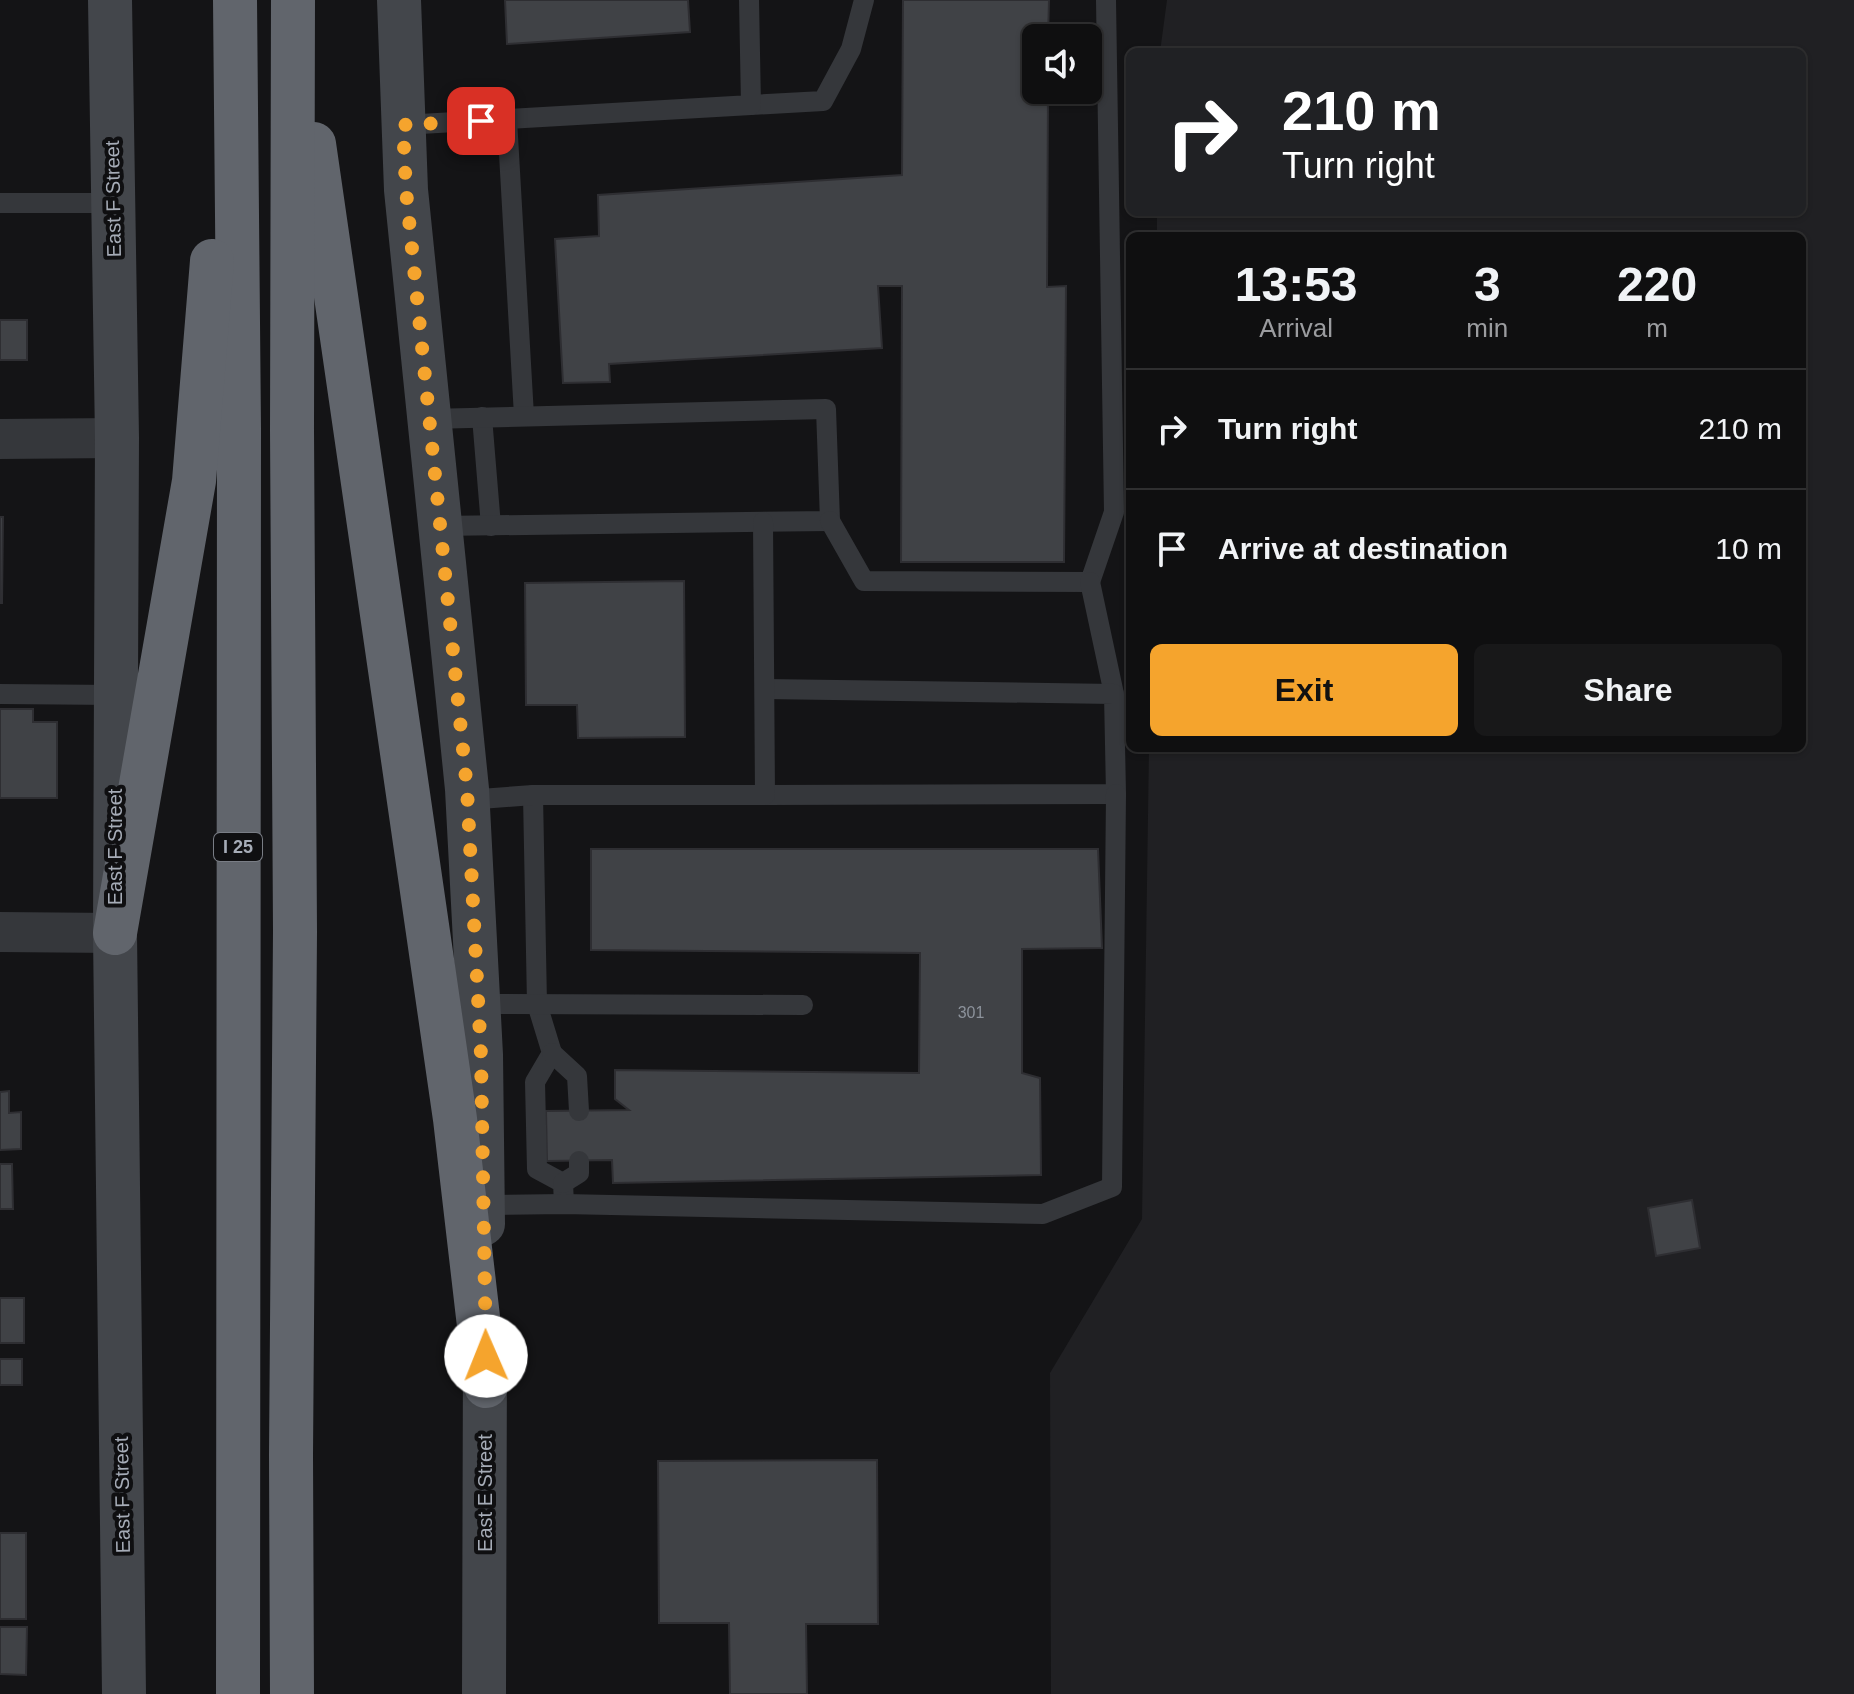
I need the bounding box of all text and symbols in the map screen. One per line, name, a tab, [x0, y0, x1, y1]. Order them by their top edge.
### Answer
map controls	[1022, 24, 1102, 104]
button: sound	[1022, 24, 1102, 104]
text: 210 m	[1282, 79, 1441, 142]
icon: right	[1150, 80, 1254, 184]
pin	[447, 87, 515, 155]
icon: arrive	[459, 99, 503, 143]
street label: East F Street	[101, 140, 125, 258]
text: Turn right	[1282, 145, 1435, 186]
text: 13:53	[1235, 258, 1358, 311]
text: 3	[1474, 258, 1501, 311]
text: 220	[1617, 258, 1697, 311]
text: Arrival	[1259, 313, 1333, 343]
text: min	[1466, 313, 1508, 343]
text: m	[1646, 313, 1668, 343]
icon: right	[1150, 407, 1194, 451]
text: Turn right	[1218, 412, 1357, 445]
text: 210 m	[1699, 412, 1782, 445]
icon: arrive	[1150, 527, 1194, 571]
text: Arrive at destination	[1218, 532, 1508, 565]
text: 10 m	[1715, 532, 1782, 565]
button: Exit	[1150, 644, 1458, 736]
button: Share	[1474, 644, 1782, 736]
street label: East F Street	[104, 788, 126, 905]
road number: I 25	[214, 833, 262, 861]
house number: 301	[958, 1004, 984, 1021]
position arrow	[444, 1314, 528, 1398]
street label: East E Street	[474, 1434, 496, 1552]
street label: East F Street	[110, 1436, 134, 1554]

